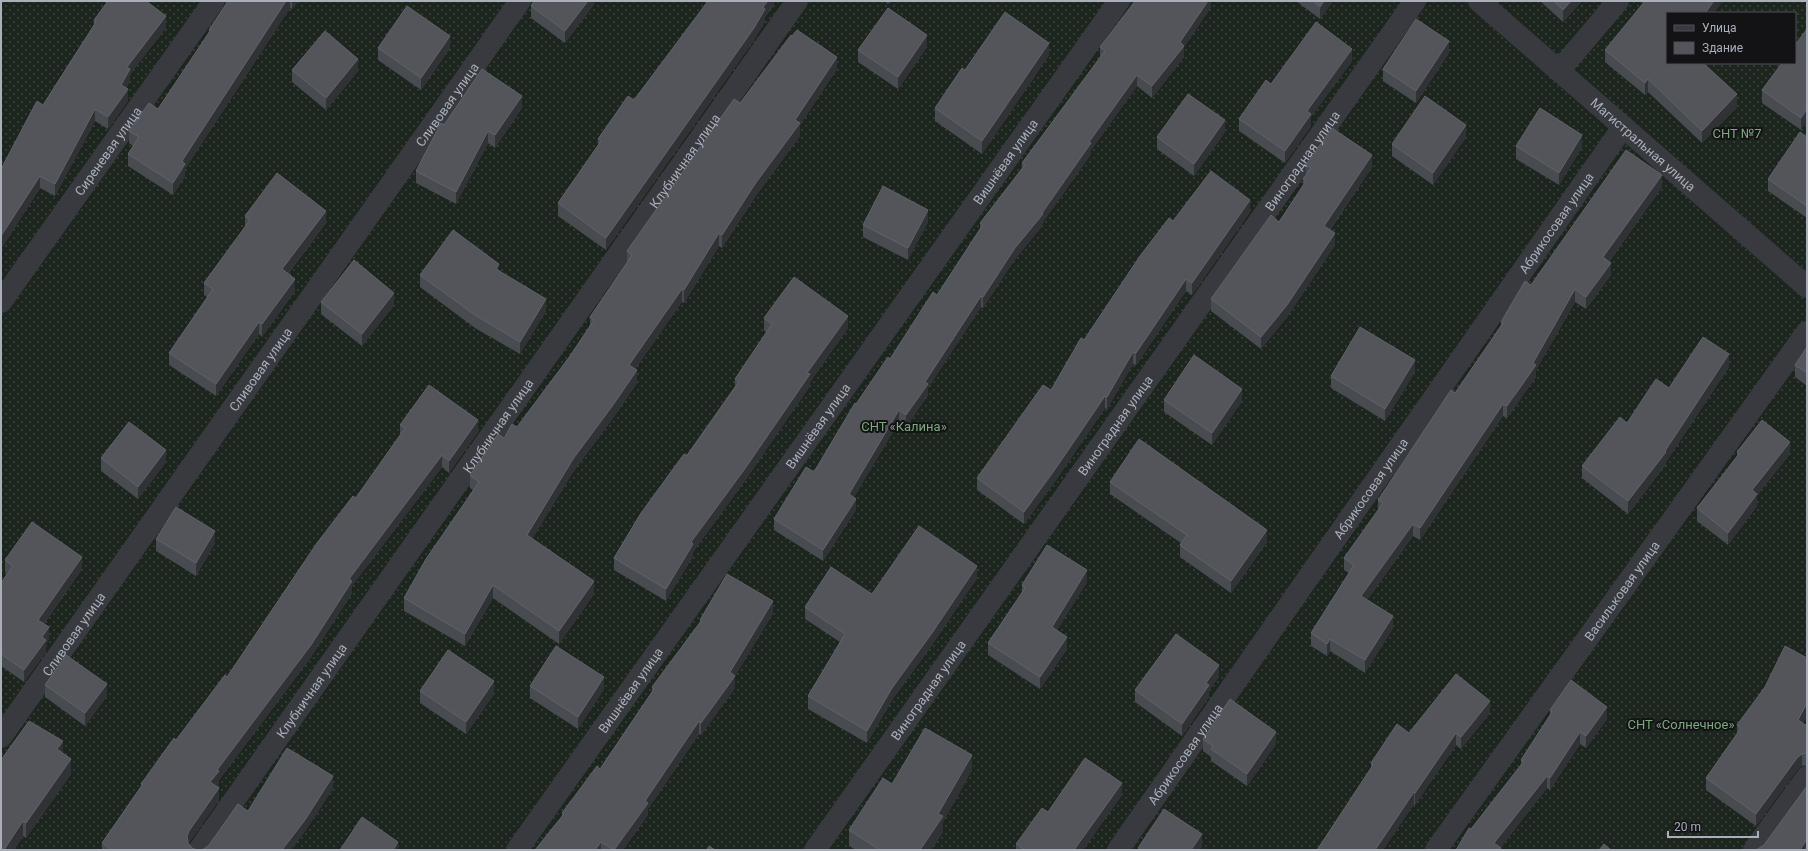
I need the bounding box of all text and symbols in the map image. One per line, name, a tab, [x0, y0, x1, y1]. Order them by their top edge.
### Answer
legend	[1666, 12, 1796, 64]
text: Улица	[1702, 21, 1737, 35]
text: Здание	[1702, 41, 1743, 55]
street label: Сливовая улица	[413, 60, 482, 150]
street label: Магистральная улица	[1588, 95, 1698, 194]
street label: Сиреневая улица	[72, 104, 145, 199]
street label: Виноградная улица	[1262, 108, 1343, 214]
street label: Клубничная улица	[647, 111, 723, 211]
street label: Вишнёвая улица	[970, 116, 1041, 207]
park label: СНТ №7	[1713, 126, 1761, 141]
street label: Абрикосовая улица	[1516, 170, 1597, 276]
street label: Сливовая улица	[226, 325, 295, 414]
street label: Виноградная улица	[1075, 373, 1156, 479]
street label: Клубничная улица	[460, 376, 537, 476]
street label: Вишнёвая улица	[783, 381, 854, 472]
park label: СНТ «Калина»	[861, 419, 947, 434]
street label: Абрикосовая улица	[1331, 435, 1411, 542]
street label: Васильковая улица	[1581, 538, 1663, 644]
street label: Сливовая улица	[39, 590, 109, 679]
street label: Виноградная улица	[888, 637, 969, 743]
street label: Клубничная улица	[273, 641, 350, 741]
street label: Вишнёвая улица	[595, 645, 666, 736]
street label: Абрикосовая улица	[1145, 701, 1226, 808]
park label: СНТ «Солнечное»	[1627, 717, 1735, 732]
scale bar	[1668, 813, 1758, 839]
text: 20 m	[1674, 820, 1701, 834]

